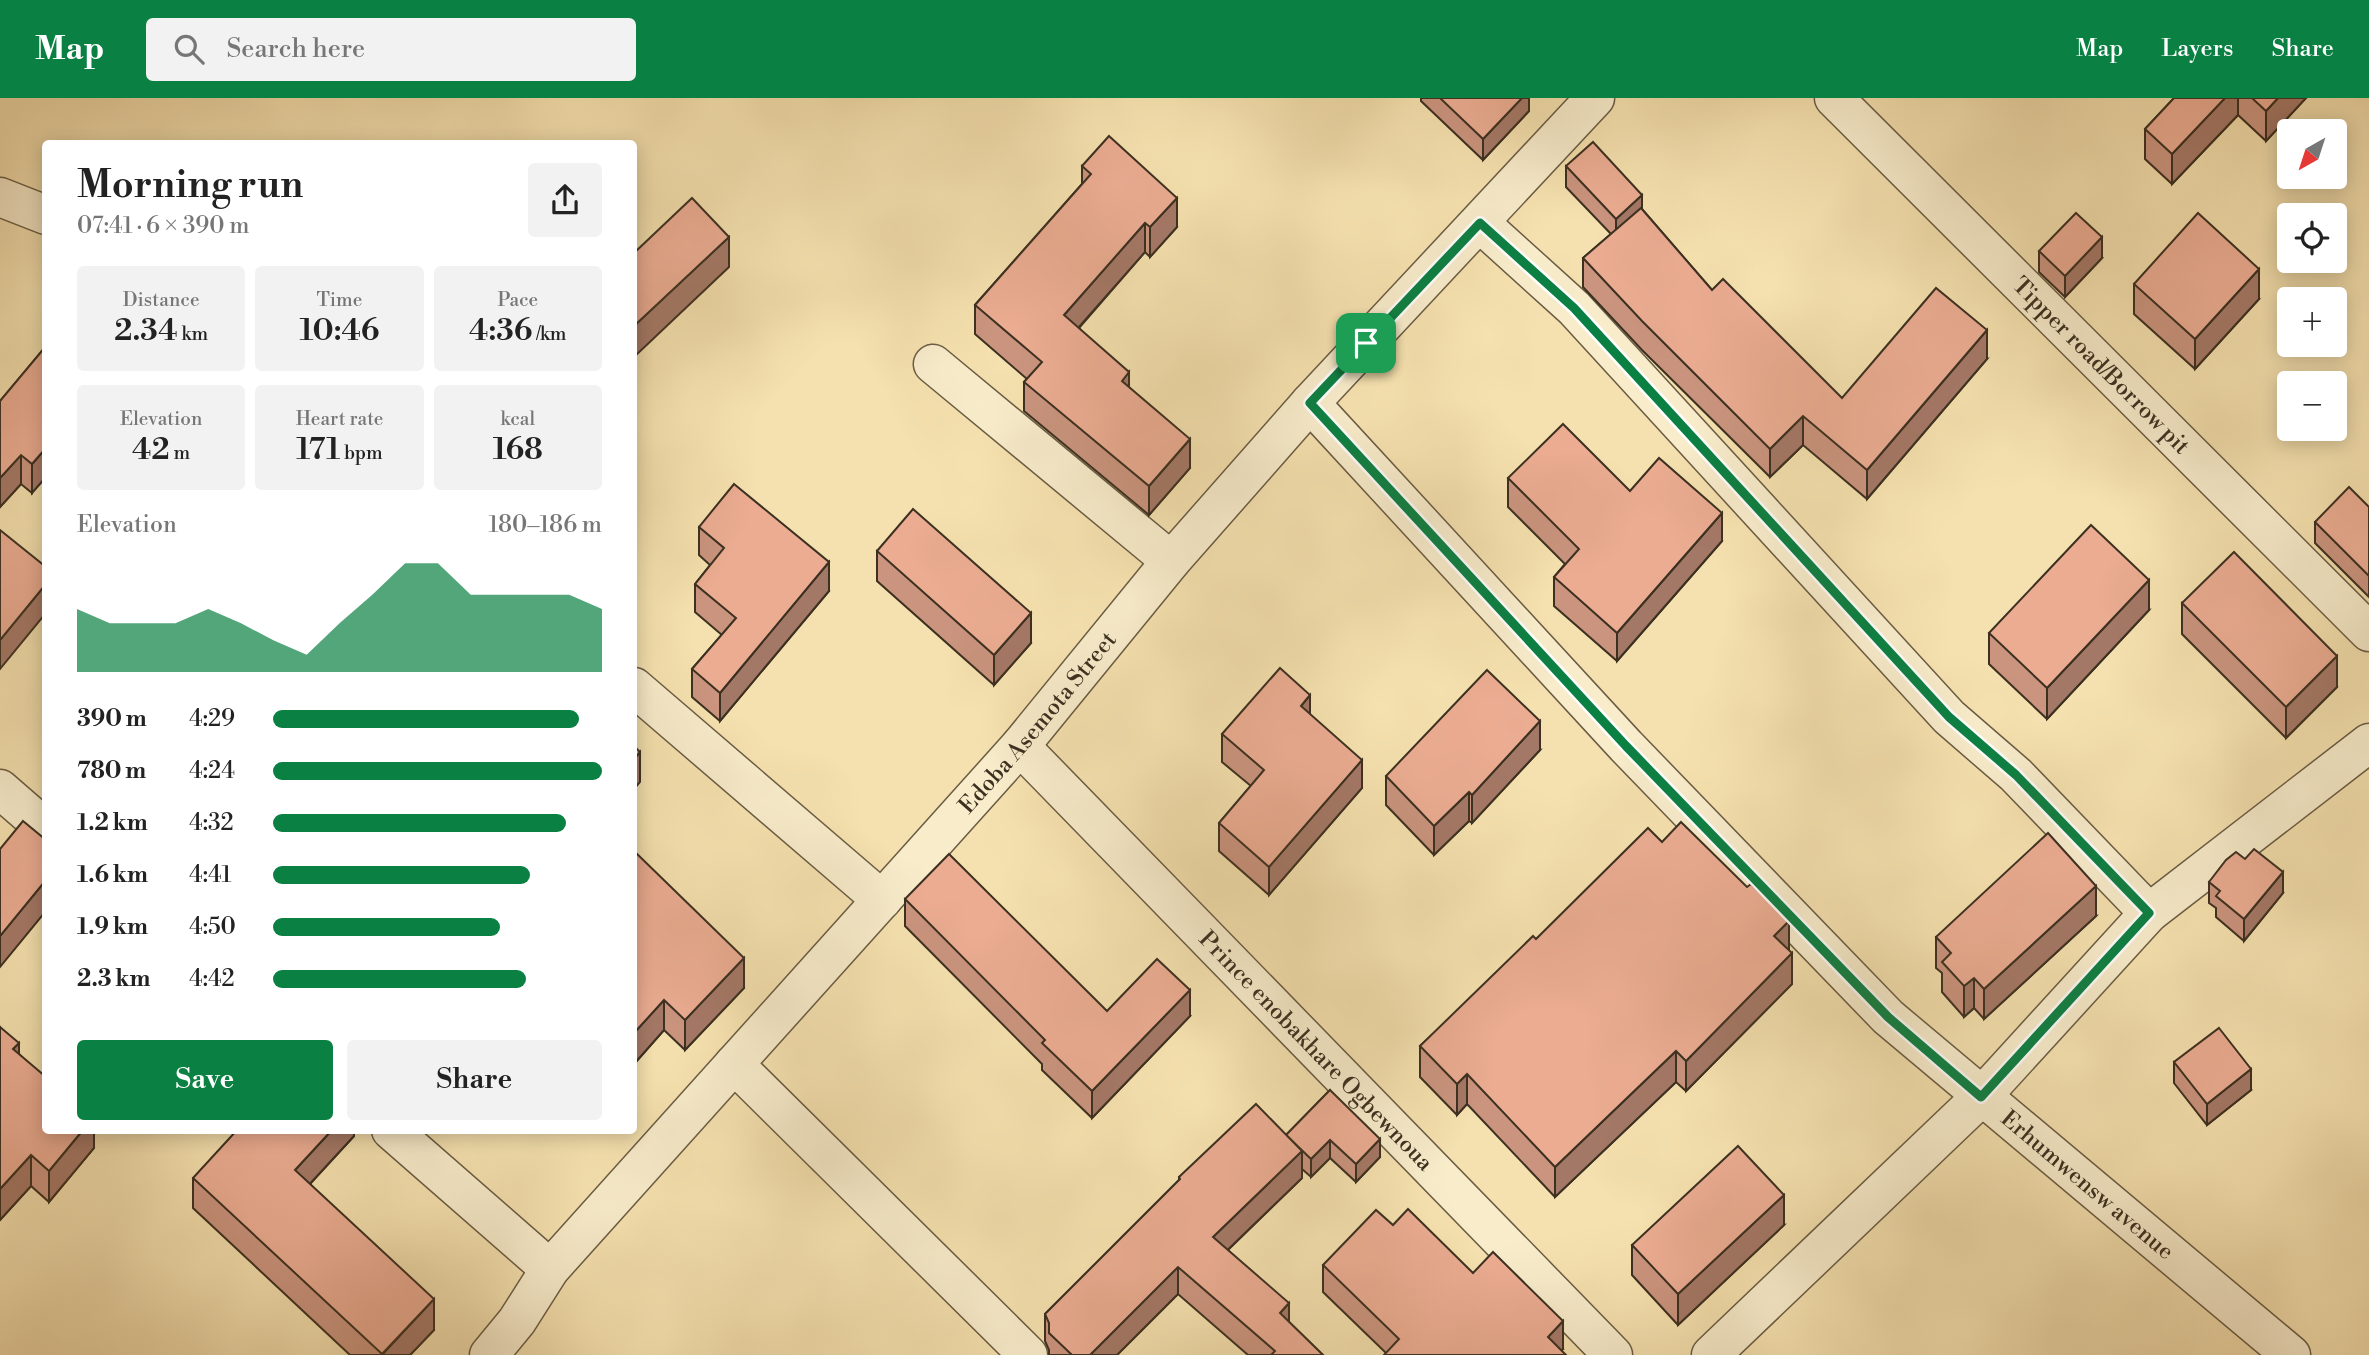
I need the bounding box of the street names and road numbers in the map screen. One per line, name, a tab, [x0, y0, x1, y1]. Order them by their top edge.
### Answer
street label: Tipper road/Borrow pit	[2006, 271, 2195, 460]
street label: Edoba Asemota Street	[953, 626, 1123, 820]
street label: Prince enobakhare Ogbewnoua	[1193, 925, 1439, 1177]
street label: Erhumwensw avenue	[1995, 1105, 2179, 1266]

